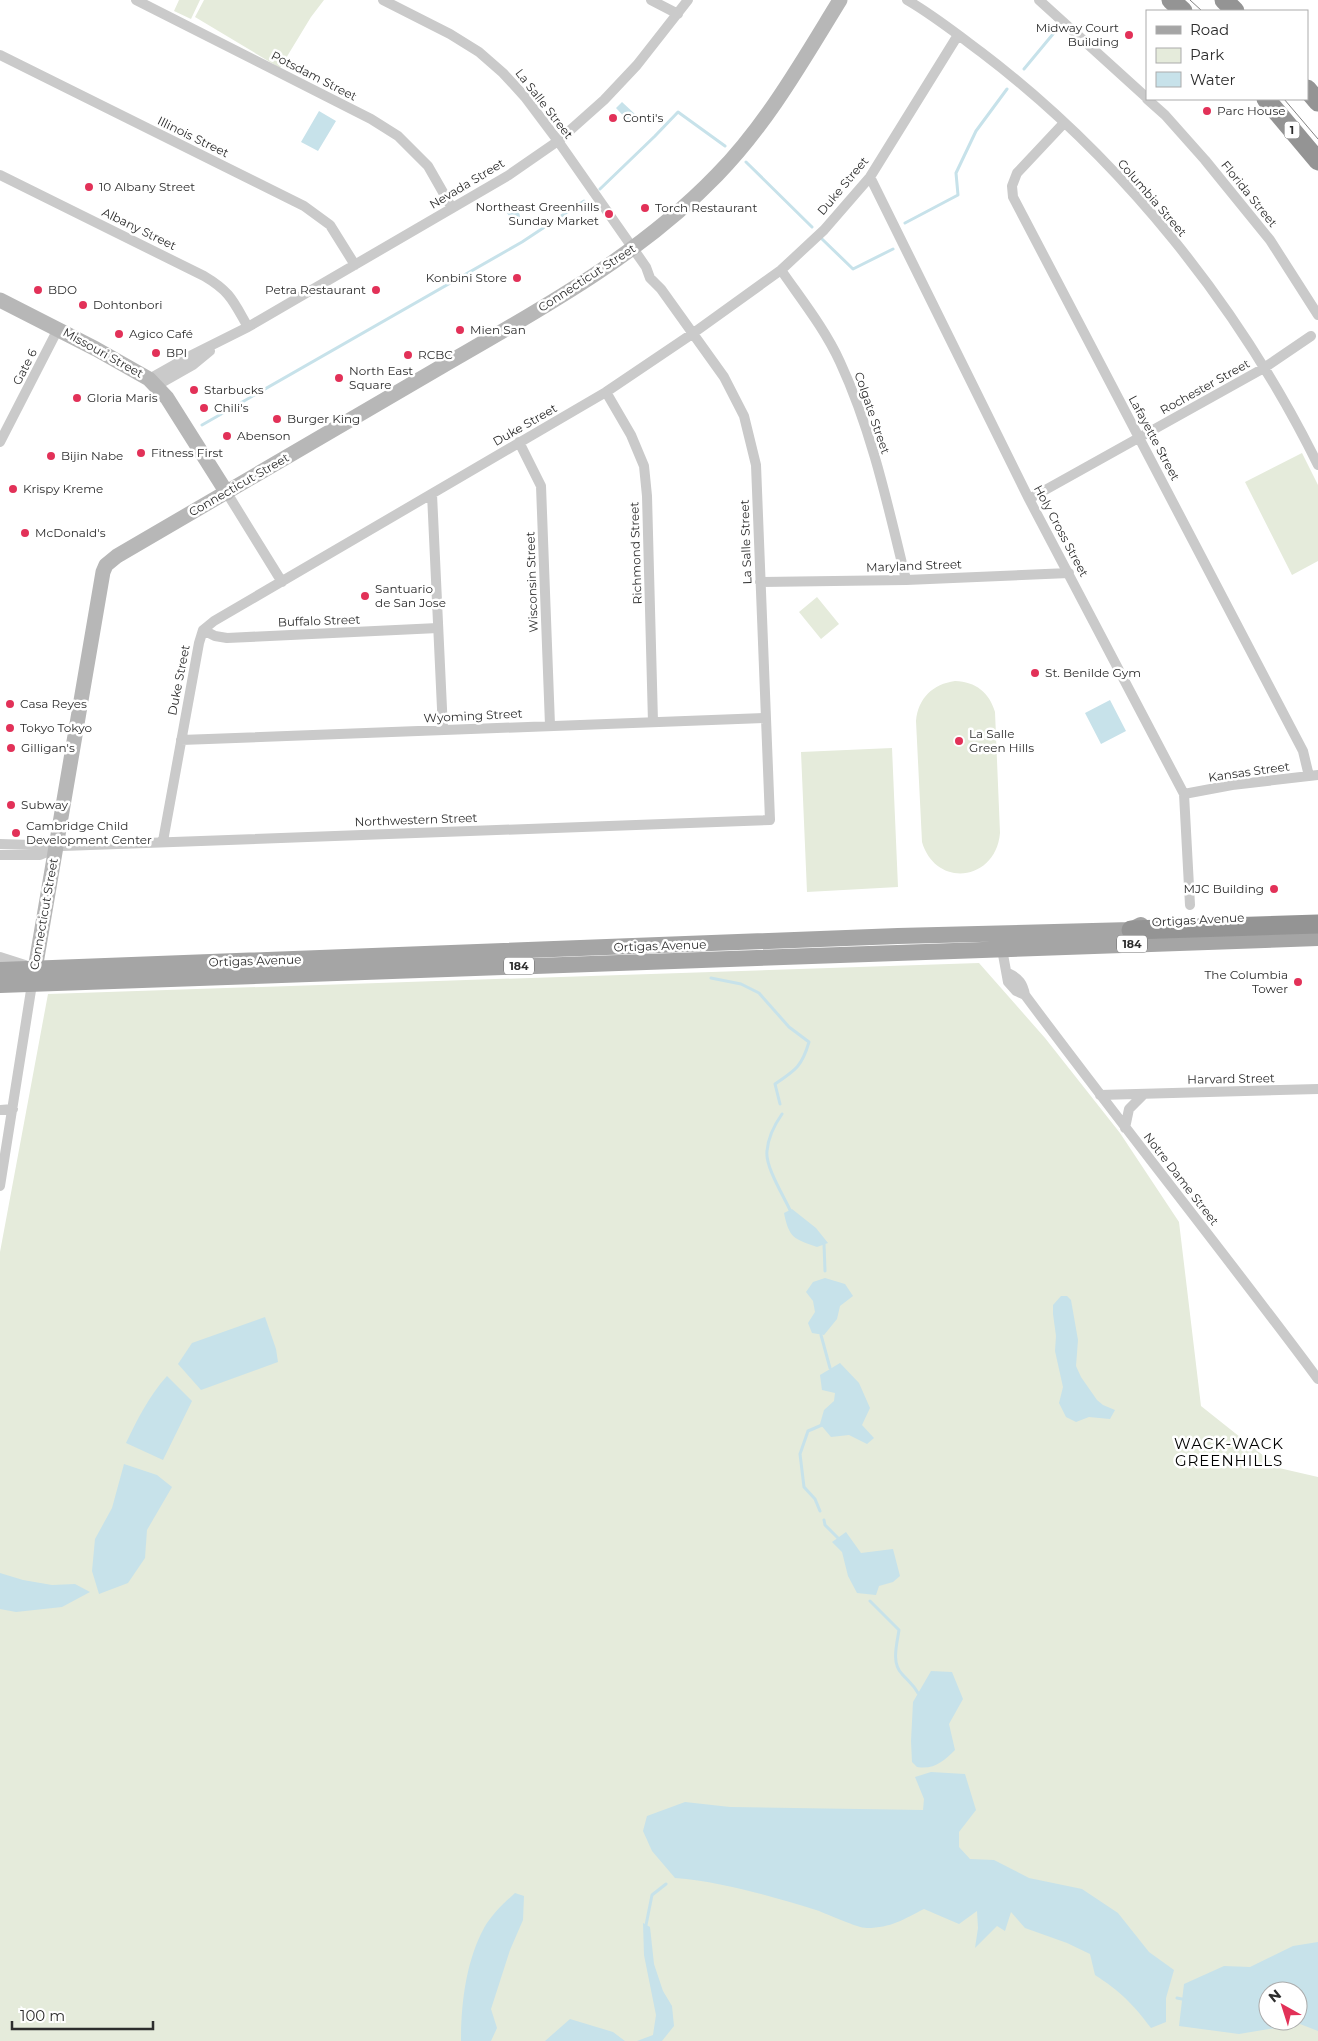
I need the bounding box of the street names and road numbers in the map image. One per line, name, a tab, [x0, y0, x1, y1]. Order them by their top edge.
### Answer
street label: Potsdam Street	[269, 48, 360, 104]
street label: La Salle Street	[512, 66, 577, 142]
street label: Illinois Street	[155, 113, 231, 160]
road number: 1	[1284, 122, 1300, 138]
street label: Duke Street	[814, 153, 871, 218]
street label: Nevada Street	[427, 155, 507, 212]
street label: Columbia Street	[1115, 156, 1190, 240]
street label: Florida Street	[1218, 158, 1281, 230]
street label: Albany Street	[100, 204, 179, 253]
street label: Connecticut Street	[535, 240, 638, 315]
street label: Missouri Street	[61, 324, 146, 381]
street label: Gate 6	[9, 346, 40, 387]
street label: Rochester Street	[1157, 356, 1252, 417]
street label: Colgate Street	[851, 370, 894, 456]
street label: Lafayette Street	[1126, 393, 1183, 483]
street label: Duke Street	[490, 400, 560, 449]
street label: Connecticut Street	[186, 450, 292, 519]
street label: Holy Cross Street	[1031, 482, 1092, 579]
street label: La Salle Street	[737, 499, 754, 585]
street label: Richmond Street	[626, 501, 645, 605]
street label: Wisconsin Street	[522, 531, 541, 633]
street label: Maryland Street	[866, 556, 962, 575]
street label: Buffalo Street	[278, 612, 361, 629]
street label: Duke Street	[164, 643, 193, 716]
street label: Wyoming Street	[423, 705, 523, 726]
street label: Kansas Street	[1207, 758, 1291, 785]
street label: Northwestern Street	[354, 810, 478, 829]
street label: Connecticut Street	[26, 857, 61, 971]
street label: Ortigas Avenue	[1151, 910, 1245, 929]
street label: Ortigas Avenue	[613, 936, 707, 955]
road number: 184	[1117, 936, 1147, 952]
street label: Ortigas Avenue	[208, 951, 302, 970]
road number: 184	[504, 958, 534, 974]
street label: Harvard Street	[1187, 1070, 1275, 1087]
street label: Notre Dame Street	[1141, 1129, 1222, 1228]

